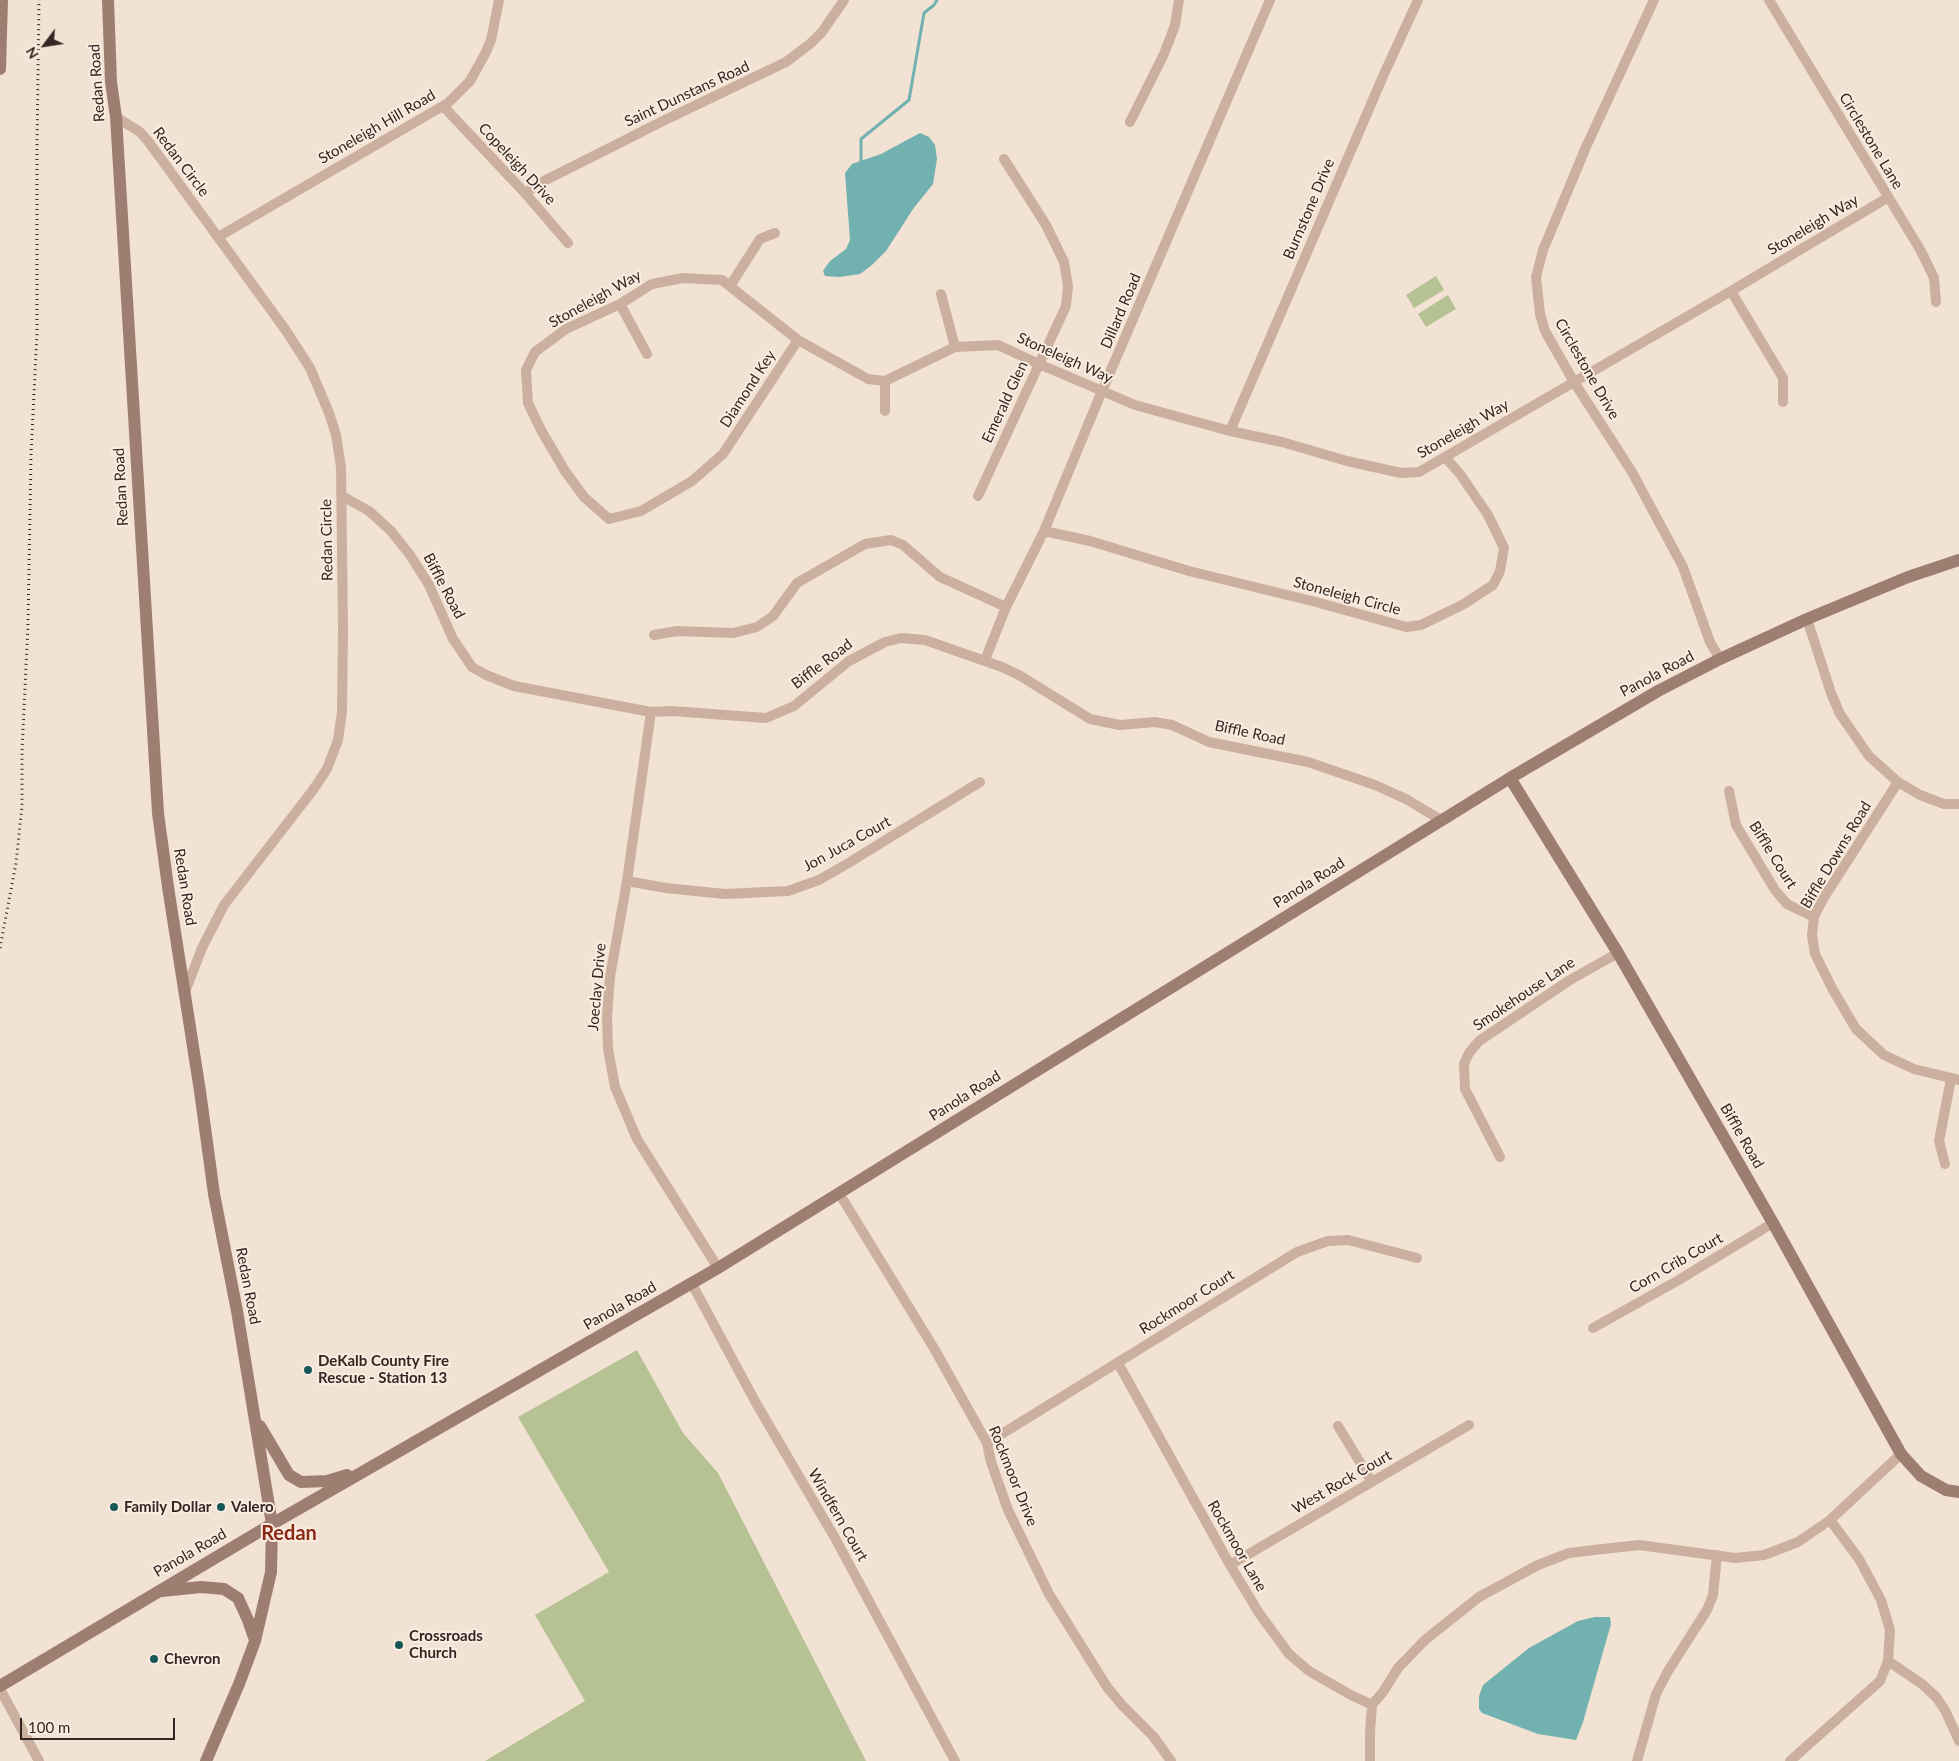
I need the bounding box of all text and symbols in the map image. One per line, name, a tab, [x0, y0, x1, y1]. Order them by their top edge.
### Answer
north arrow	[20, 20, 70, 70]
street label: Redan Road	[85, 43, 109, 123]
text: N	[22, 44, 42, 62]
street label: Saint Dunstans Road	[622, 57, 752, 131]
street label: Stoneleigh Hill Road	[315, 86, 439, 168]
street label: Circlestone Lane	[1835, 90, 1907, 192]
street label: Copeleigh Drive	[474, 119, 560, 209]
street label: Redan Circle	[149, 124, 213, 200]
street label: Burnstone Drive	[1280, 156, 1338, 262]
street label: Stoneleigh Way	[1764, 191, 1862, 259]
street label: Stoneleigh Way	[546, 266, 644, 332]
street label: Dillard Road	[1097, 271, 1145, 351]
street label: Circlestone Drive	[1551, 315, 1623, 423]
street label: Stoneleigh Way	[1014, 329, 1116, 387]
street label: Diamond Key	[716, 347, 780, 431]
street label: Emerald Glen	[978, 358, 1032, 446]
street label: Stoneleigh Way	[1414, 396, 1512, 462]
street label: Redan Road	[110, 448, 132, 526]
street label: Redan Circle	[317, 499, 337, 581]
street label: Biffle Road	[419, 550, 469, 622]
street label: Stoneleigh Circle	[1291, 573, 1403, 619]
street label: Biffle Road	[788, 635, 856, 693]
street label: Panola Road	[1617, 647, 1697, 701]
street label: Biffle Road	[1213, 717, 1287, 749]
street label: Biffle Downs Road	[1797, 798, 1875, 912]
street label: Jon Juca Court	[800, 813, 894, 875]
street label: Biffle Court	[1745, 818, 1801, 892]
street label: Redan Road	[170, 847, 200, 927]
street label: Panola Road	[1270, 854, 1348, 912]
street label: Joeclay Drive	[584, 942, 610, 1032]
street label: Smokehouse Lane	[1470, 953, 1578, 1035]
street label: Panola Road	[926, 1067, 1004, 1125]
street label: Biffle Road	[1716, 1100, 1768, 1172]
street label: Corn Crib Court	[1626, 1229, 1726, 1297]
street label: Redan Road	[232, 1246, 264, 1326]
street label: Rockmoor Court	[1136, 1266, 1238, 1338]
street label: Panola Road	[580, 1278, 660, 1334]
place label: DeKalb County Fire Rescue - Station 13	[318, 1352, 449, 1387]
marker: DeKalb County Fire Rescue - Station 13	[302, 1364, 314, 1376]
street label: Rockmoor Drive	[985, 1423, 1041, 1529]
street label: West Rock Court	[1289, 1446, 1395, 1518]
street label: Windfern Court	[804, 1465, 872, 1565]
street label: Rockmoor Lane	[1204, 1497, 1270, 1595]
place label: Family Dollar	[124, 1498, 211, 1516]
place label: Valero	[231, 1498, 274, 1516]
marker: Family Dollar	[108, 1501, 120, 1513]
marker: Valero	[215, 1501, 227, 1513]
district label: Redan	[261, 1522, 317, 1546]
street label: Panola Road	[150, 1525, 230, 1581]
place label: Crossroads Church	[409, 1627, 483, 1662]
marker: Crossroads Church	[393, 1639, 405, 1651]
place label: Chevron	[164, 1650, 221, 1668]
marker: Chevron	[148, 1653, 160, 1665]
scale bar	[22, 1708, 178, 1740]
text: 100 m	[28, 1718, 70, 1736]

